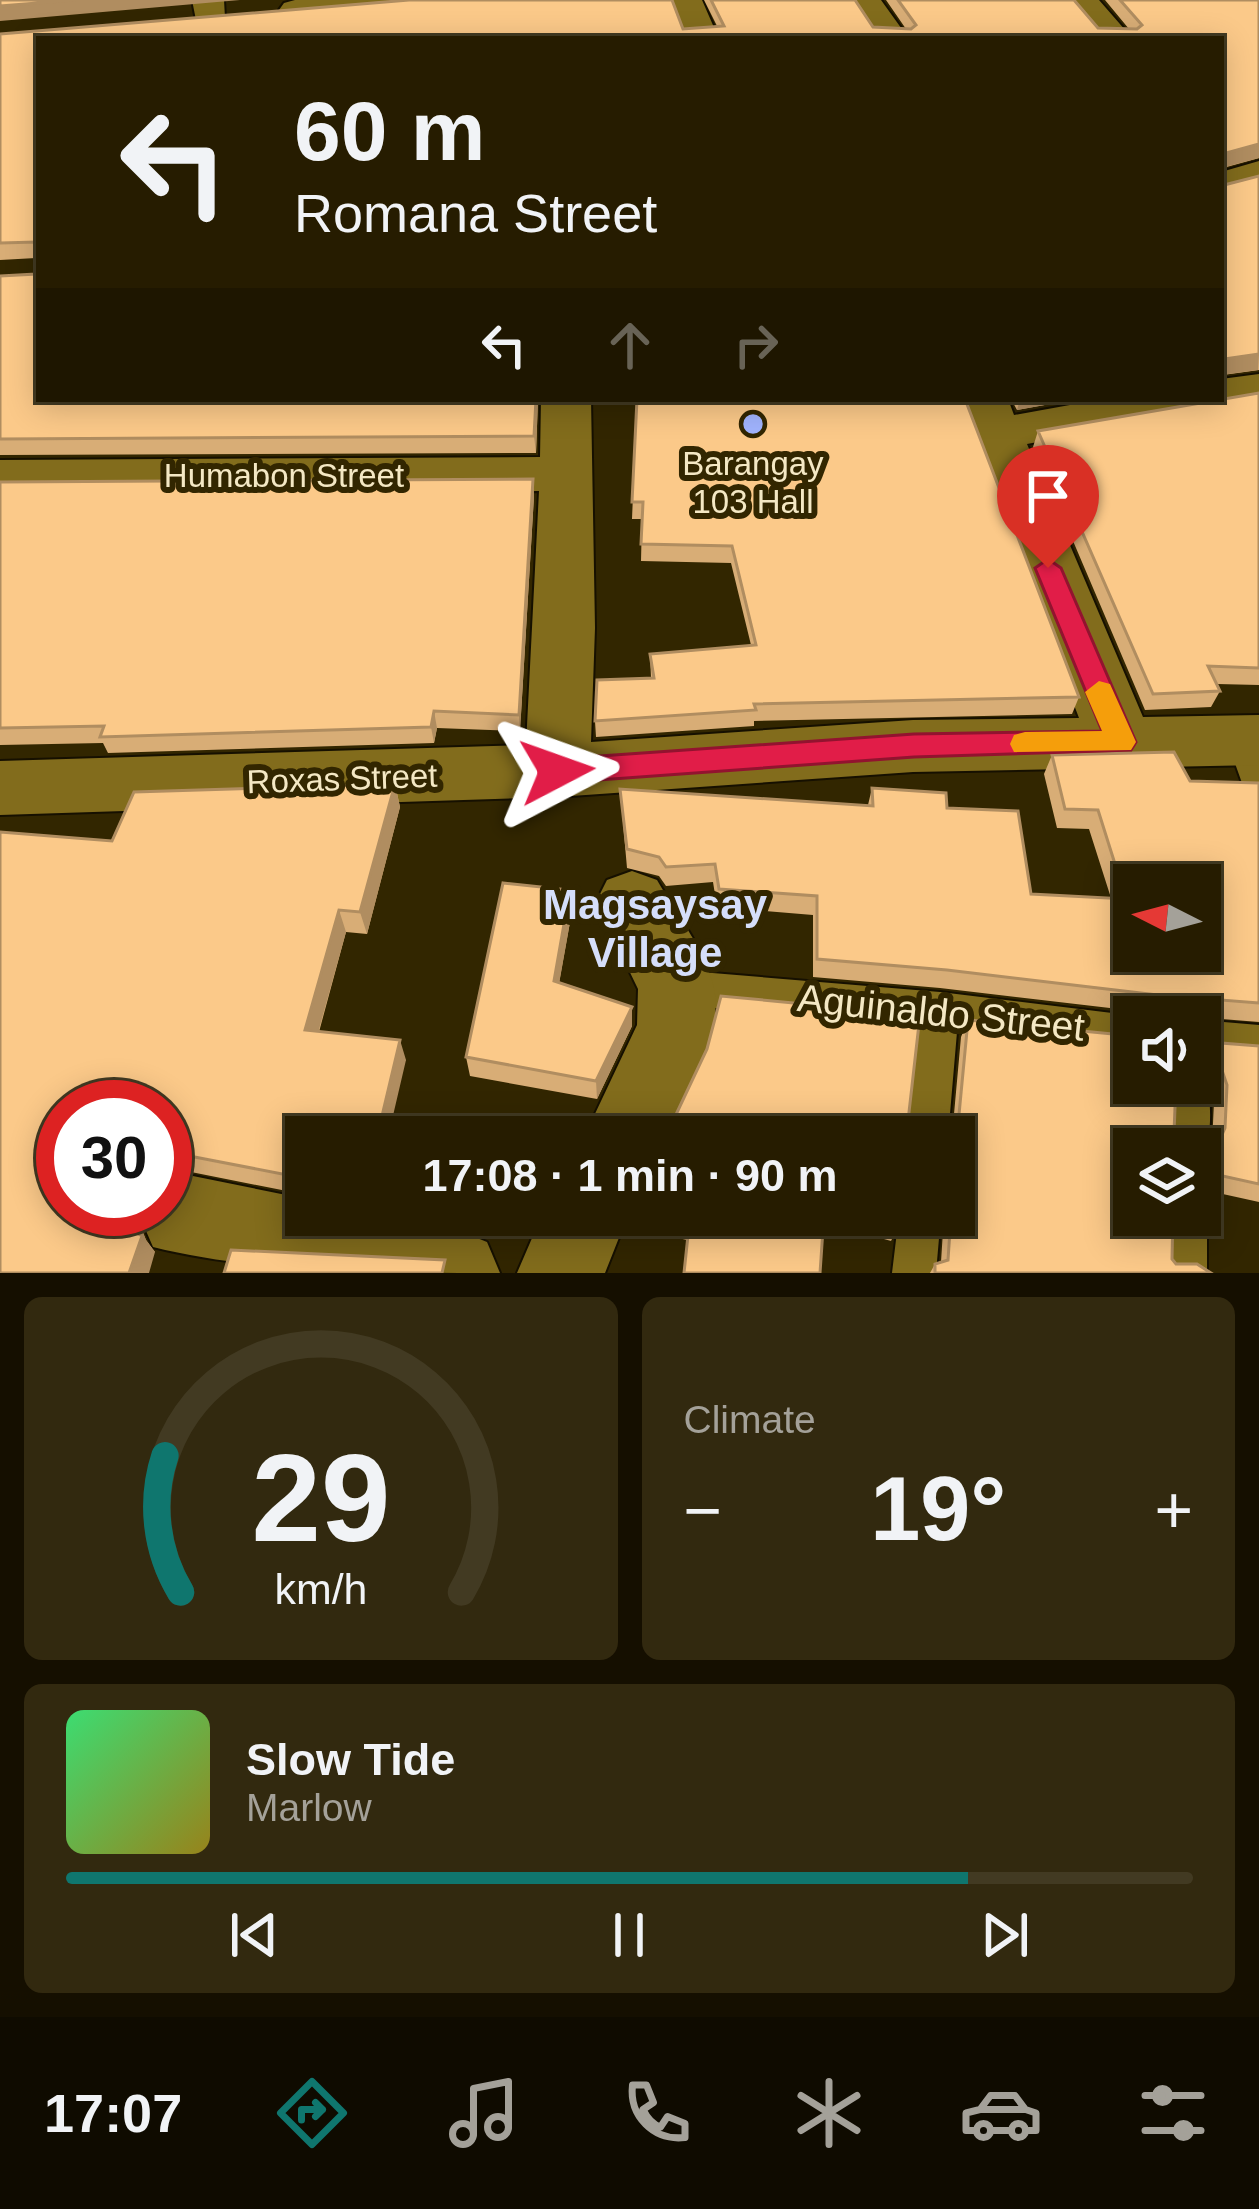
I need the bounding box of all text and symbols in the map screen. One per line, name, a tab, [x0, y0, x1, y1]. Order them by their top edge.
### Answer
icon: left	[96, 84, 252, 240]
text: 60 m	[294, 84, 485, 178]
text: Romana Street	[294, 183, 657, 243]
icon: left	[471, 312, 537, 378]
icon: ahead	[597, 312, 663, 378]
icon: right	[723, 312, 789, 378]
marker: Barangay 103 Hall	[740, 411, 766, 437]
place label: Barangay 103 Hall	[682, 445, 824, 520]
pin	[997, 445, 1099, 568]
street label: Humabon Street	[164, 457, 404, 494]
icon: arrive	[1015, 463, 1081, 529]
position arrow	[494, 708, 620, 834]
street label: Roxas Street	[246, 757, 438, 800]
north arrow	[1113, 864, 1221, 972]
map controls	[1113, 864, 1221, 1236]
district label: Magsaysay Village	[543, 881, 768, 976]
street label: Aguinaldo Street	[795, 976, 1087, 1049]
button: sound	[1113, 996, 1221, 1104]
speed limit sign: 30	[36, 1080, 192, 1236]
button: layers	[1113, 1128, 1221, 1236]
text: 17:08 · 1 min · 90 m	[422, 1150, 838, 1201]
text: Climate	[684, 1398, 816, 1441]
text: 29	[251, 1428, 390, 1567]
text: 19°	[870, 1459, 1006, 1559]
text: −	[684, 1473, 722, 1547]
text: +	[1154, 1473, 1193, 1547]
text: km/h	[274, 1564, 367, 1612]
text: Slow Tide	[246, 1734, 455, 1785]
text: Marlow	[246, 1786, 372, 1829]
icon: previous	[221, 1902, 287, 1968]
icon: pause	[596, 1902, 662, 1968]
icon: next	[972, 1902, 1038, 1968]
icon: directions	[270, 2071, 354, 2155]
icon: music	[442, 2071, 526, 2155]
icon: phone	[615, 2071, 699, 2155]
icon: climate	[787, 2071, 871, 2155]
icon: car	[959, 2071, 1043, 2155]
icon: filters	[1131, 2071, 1215, 2155]
text: 17:07	[44, 2083, 182, 2143]

